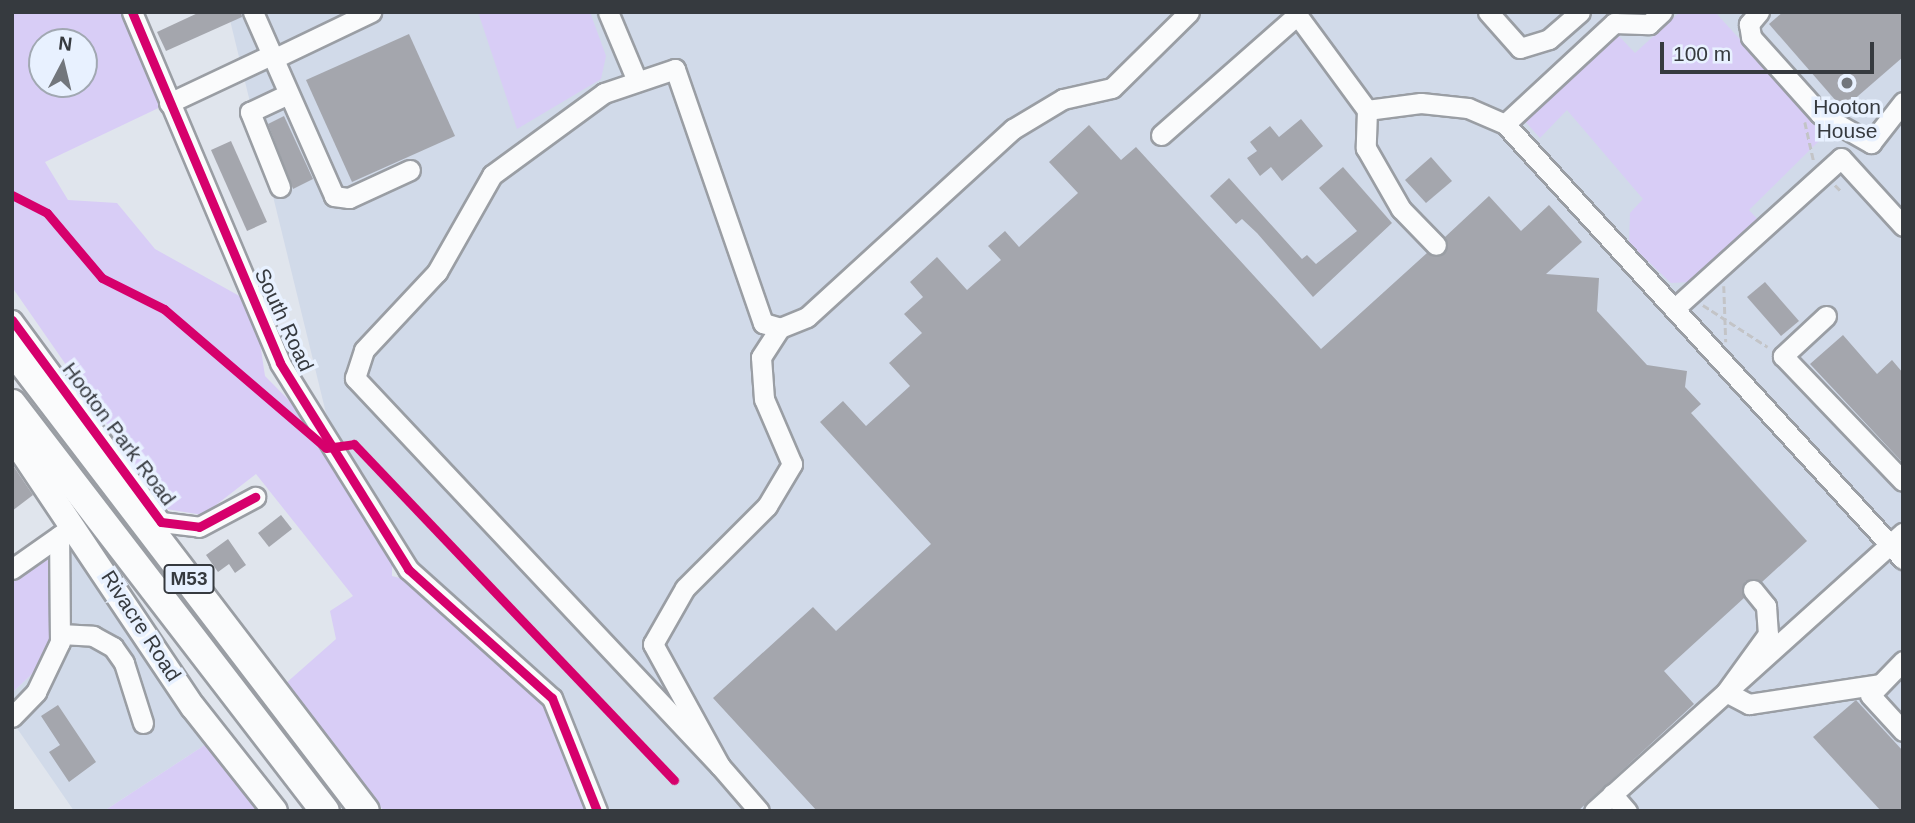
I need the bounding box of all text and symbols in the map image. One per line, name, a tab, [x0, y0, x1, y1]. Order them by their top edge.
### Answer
north arrow	[28, 28, 98, 98]
scale bar	[1663, 28, 1876, 72]
text: N	[57, 32, 73, 55]
text: 100 m	[1673, 42, 1731, 65]
marker: Hooton House	[1839, 75, 1855, 91]
place label: Hooton House	[1813, 94, 1881, 144]
street label: South Road	[249, 264, 319, 376]
street label: Hooton Park Road	[57, 357, 181, 511]
road number: M53	[163, 564, 215, 594]
street label: Rivacre Road	[96, 566, 186, 686]

